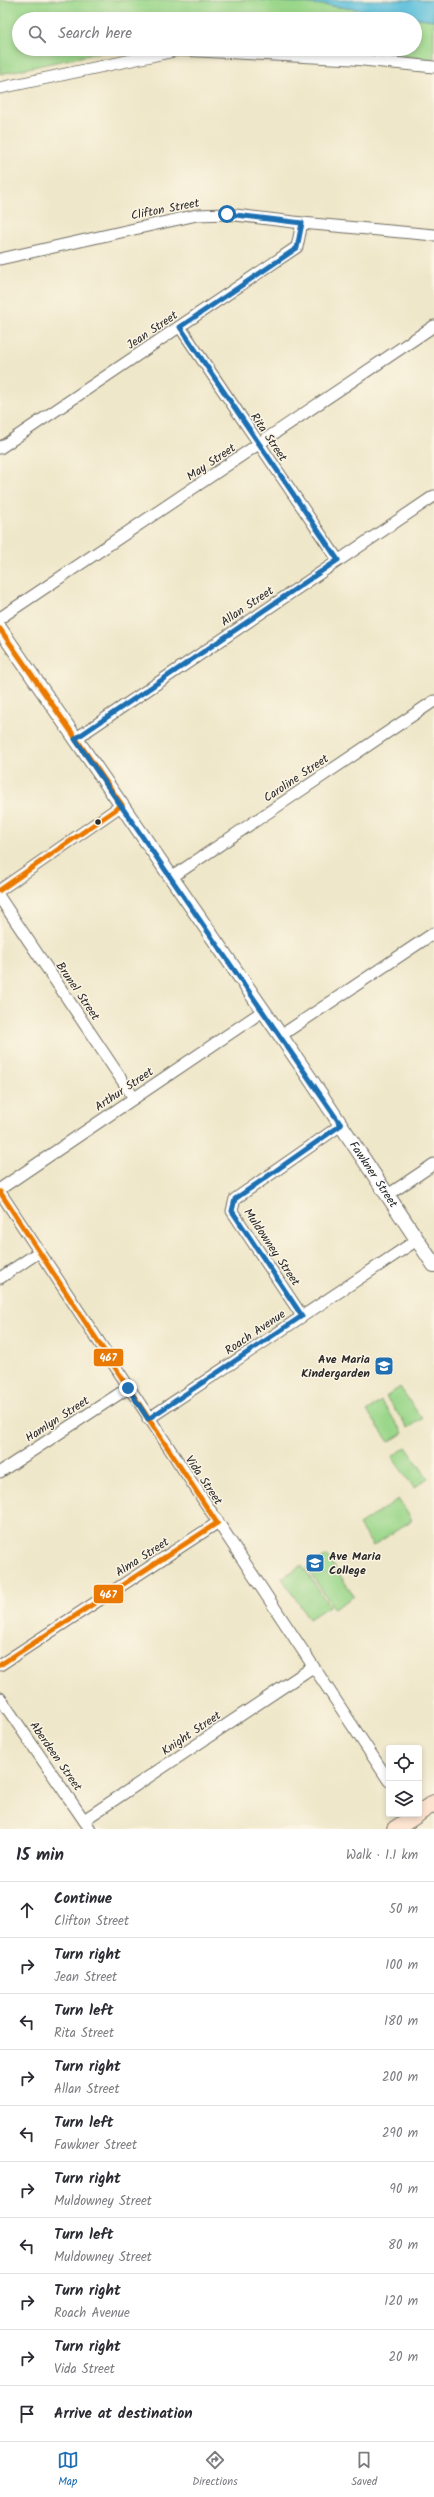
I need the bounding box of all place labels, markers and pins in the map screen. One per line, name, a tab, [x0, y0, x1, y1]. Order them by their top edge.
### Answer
unlabelled marker	[93, 817, 103, 827]
place label: Ave Maria Kindergarden	[301, 1350, 370, 1383]
school or university icon: Ave Maria Kindergarden	[373, 1355, 395, 1377]
place label: Ave Maria College	[329, 1547, 381, 1580]
school or university icon: Ave Maria College	[304, 1552, 326, 1574]

